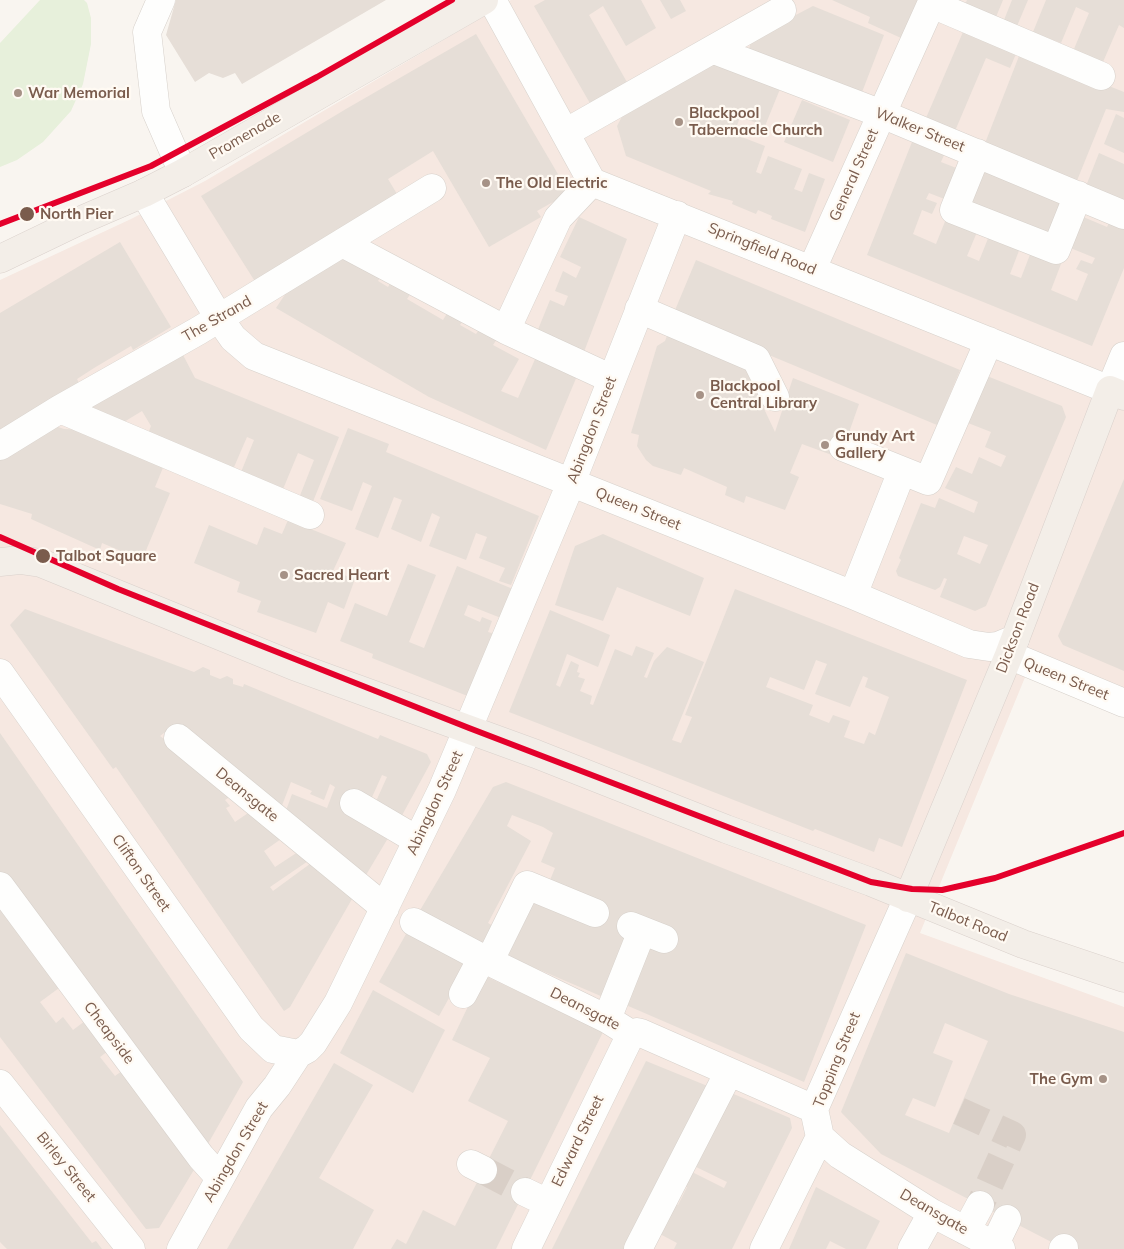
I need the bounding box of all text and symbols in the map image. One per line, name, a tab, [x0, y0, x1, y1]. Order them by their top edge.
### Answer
place label: War Memorial	[28, 84, 130, 102]
marker: War Memorial	[12, 87, 24, 99]
place label: Blackpool Tabernacle Church	[689, 104, 823, 139]
street label: Walker Street	[873, 104, 967, 156]
street label: Promenade	[206, 108, 284, 164]
marker: Blackpool Tabernacle Church	[673, 116, 685, 128]
street label: General Street	[826, 126, 882, 224]
place label: The Old Electric	[496, 174, 607, 192]
marker: The Old Electric	[480, 177, 492, 189]
marker: North Pier	[18, 205, 36, 223]
place label: North Pier	[40, 205, 113, 223]
street label: Springfield Road	[705, 219, 819, 279]
street label: The Strand	[179, 292, 255, 346]
street label: Abingdon Street	[563, 374, 621, 486]
place label: Blackpool Central Library	[710, 377, 817, 412]
marker: Blackpool Central Library	[694, 389, 706, 401]
place label: Grundy Art Gallery	[835, 427, 915, 462]
marker: Grundy Art Gallery	[819, 439, 831, 451]
street label: Queen Street	[593, 484, 683, 534]
marker: Talbot Square	[34, 547, 52, 565]
place label: Talbot Square	[56, 547, 156, 565]
place label: Sacred Heart	[294, 566, 389, 584]
marker: Sacred Heart	[278, 569, 290, 581]
street label: Dickson Road	[993, 580, 1043, 676]
street label: Queen Street	[1021, 654, 1111, 704]
street label: Abingdon Street	[403, 748, 467, 858]
street label: Deansgate	[212, 764, 282, 826]
street label: Clifton Street	[108, 831, 174, 915]
street label: Talbot Road	[926, 898, 1010, 946]
street label: Deansgate	[547, 984, 623, 1034]
street label: Cheapside	[80, 998, 138, 1068]
street label: Topping Street	[810, 1010, 864, 1110]
place label: The Gym	[1030, 1070, 1093, 1088]
marker: The Gym	[1097, 1073, 1109, 1085]
street label: Edward Street	[548, 1092, 608, 1190]
street label: Abingdon Street	[200, 1098, 272, 1206]
street label: Birley Street	[33, 1129, 99, 1205]
street label: Deansgate	[897, 1185, 971, 1239]

